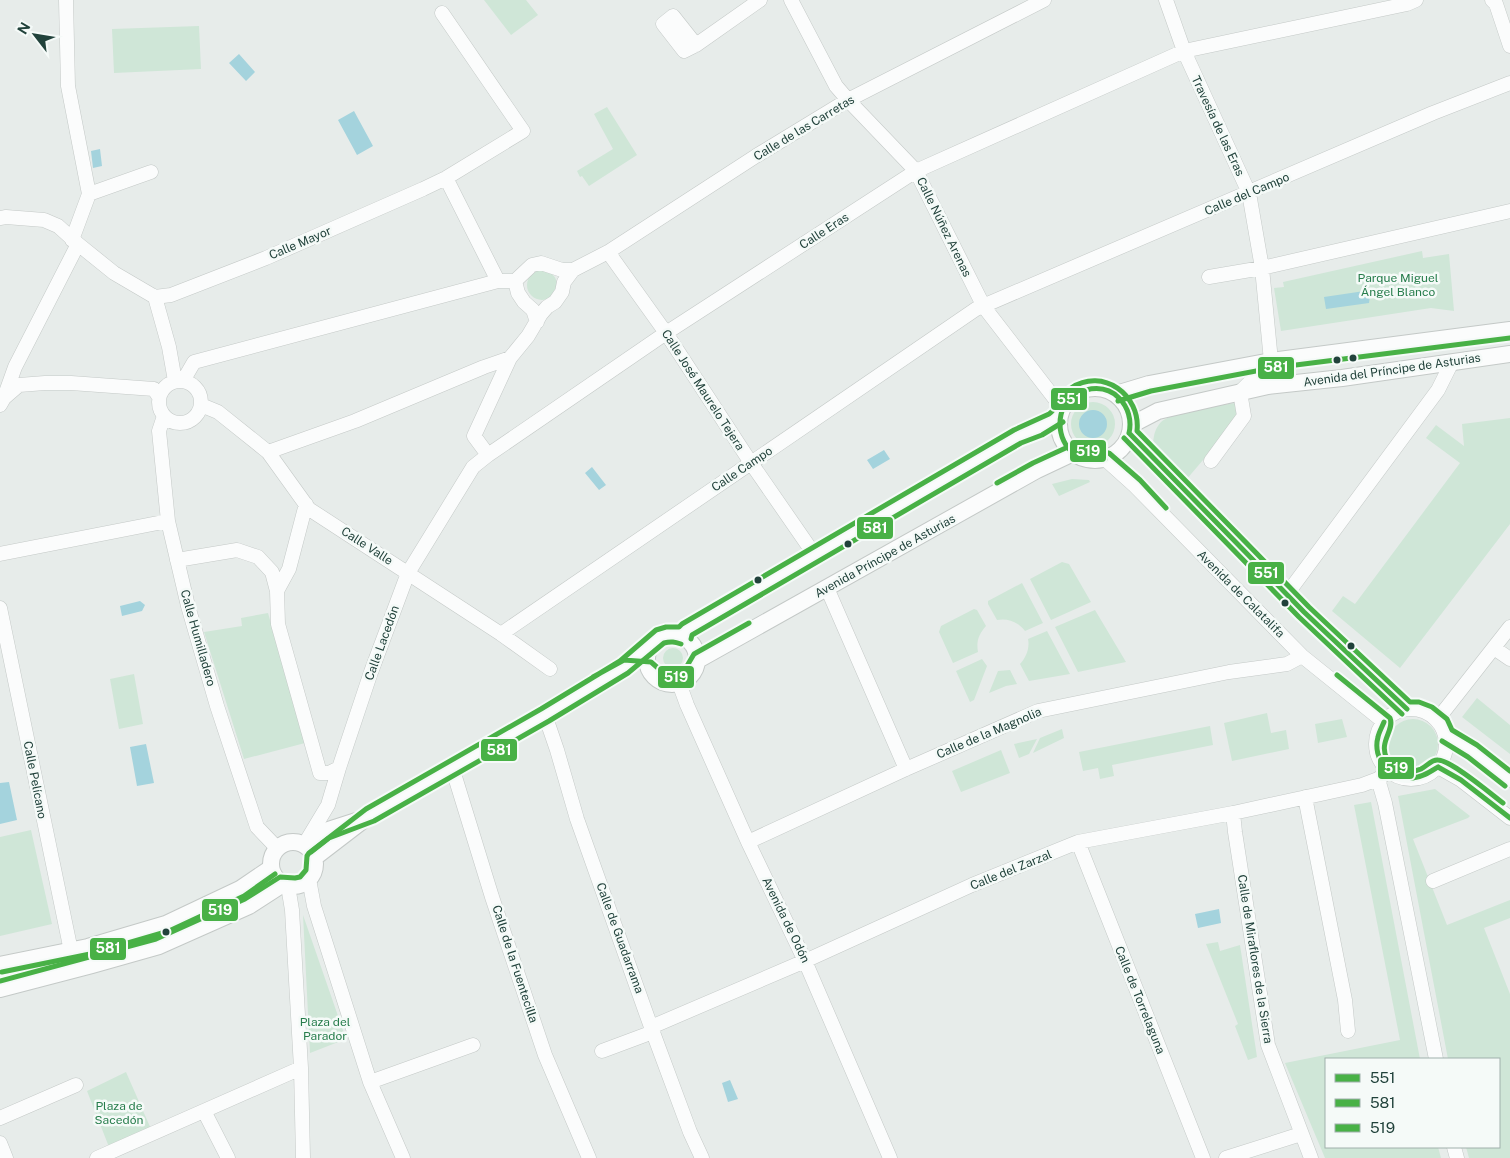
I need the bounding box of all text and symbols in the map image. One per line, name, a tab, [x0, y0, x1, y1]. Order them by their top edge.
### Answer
north arrow	[10, 10, 60, 60]
text: N	[14, 19, 34, 37]
street label: Travesía de las Eras	[1189, 74, 1247, 178]
street label: Calle de las Carretas	[751, 92, 857, 164]
street label: Calle del Campo	[1203, 170, 1292, 218]
street label: Calle Núñez Arenas	[914, 175, 974, 279]
street label: Calle Eras	[797, 210, 851, 252]
street label: Calle Mayor	[267, 224, 333, 262]
park label: Parque Miguel Ángel Blanco	[1358, 271, 1439, 299]
street label: Calle José Maurelo Tejera	[659, 327, 747, 453]
street label: Avenida del Príncipe de Asturias	[1302, 351, 1482, 389]
unlabelled marker	[1348, 353, 1358, 363]
unlabelled marker	[1332, 355, 1342, 365]
line badge: 581	[1257, 356, 1295, 380]
text: 581	[1264, 359, 1288, 375]
line badge: 551	[1050, 387, 1088, 411]
text: 551	[1057, 391, 1081, 407]
line badge: 519	[1069, 439, 1107, 463]
street label: Calle Campo	[709, 443, 775, 494]
text: 519	[1076, 443, 1100, 459]
street label: Avenida Príncipe de Asturias	[812, 511, 958, 601]
line badge: 581	[856, 516, 894, 540]
text: 581	[863, 520, 887, 536]
street label: Calle Valle	[339, 524, 396, 568]
unlabelled marker	[843, 539, 853, 549]
street label: Avenida de Calatalifa	[1194, 547, 1288, 641]
line badge: 551	[1247, 561, 1285, 585]
text: 551	[1254, 565, 1278, 581]
unlabelled marker	[753, 575, 763, 585]
street label: Calle Humilladero	[178, 588, 219, 688]
unlabelled marker	[1280, 598, 1290, 608]
street label: Calle Lacedón	[362, 604, 402, 682]
unlabelled marker	[1346, 641, 1356, 651]
line badge: 519	[657, 665, 695, 689]
text: 519	[664, 669, 688, 685]
street label: Calle de la Magnolia	[934, 705, 1044, 761]
line badge: 581	[480, 738, 518, 762]
street label: Calle Pelícano	[21, 740, 49, 820]
text: 581	[487, 742, 511, 758]
line badge: 519	[1377, 756, 1415, 780]
text: 519	[1384, 760, 1408, 776]
street label: Calle del Zarzal	[968, 847, 1054, 893]
street label: Calle de Miraflores de la Sierra	[1235, 873, 1275, 1045]
street label: Avenida de Odón	[759, 875, 813, 965]
street label: Calle de Guadarrama	[593, 881, 647, 995]
line badge: 519	[201, 898, 239, 922]
text: 519	[208, 902, 232, 918]
street label: Calle de la Fuentecilla	[489, 903, 541, 1025]
unlabelled marker	[161, 927, 171, 937]
line badge: 581	[89, 937, 127, 961]
text: 581	[96, 940, 120, 956]
street label: Calle de Torrelaguna	[1112, 944, 1168, 1056]
park label: Plaza del Parador	[300, 1015, 351, 1043]
legend	[1325, 1058, 1500, 1148]
text: 551	[1370, 1069, 1395, 1086]
text: 581	[1370, 1094, 1395, 1111]
park label: Plaza de Sacedón	[95, 1099, 143, 1127]
text: 519	[1370, 1119, 1395, 1136]

